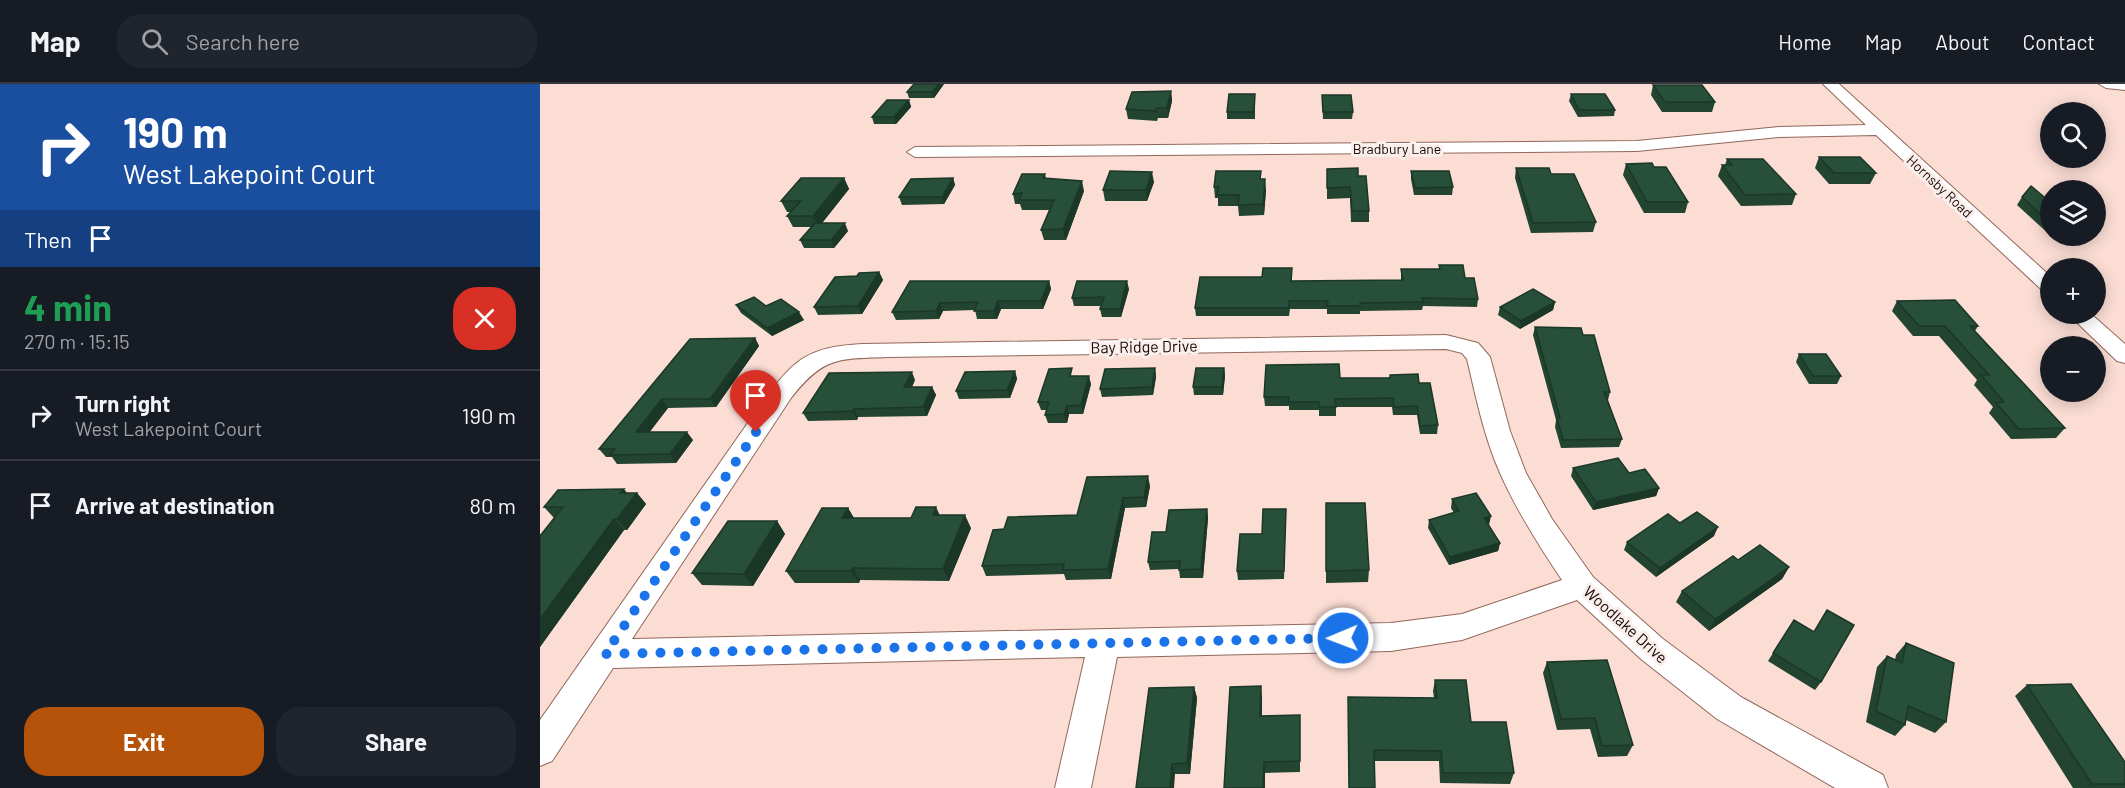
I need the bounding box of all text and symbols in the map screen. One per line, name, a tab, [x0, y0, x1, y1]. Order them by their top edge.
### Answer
search box	[117, 14, 537, 68]
text: Map	[30, 24, 81, 58]
icon: search	[138, 25, 171, 58]
text: Search here	[186, 28, 300, 54]
text: Home	[1778, 29, 1832, 54]
text: Map	[1865, 29, 1902, 54]
text: About	[1935, 29, 1990, 54]
text: Contact	[2023, 29, 2095, 54]
map controls	[2040, 102, 2106, 402]
button: search	[2040, 102, 2106, 168]
text: 190 m	[123, 106, 228, 156]
icon: right	[24, 108, 102, 186]
street label: Bradbury Lane	[1353, 140, 1441, 157]
street label: Hornsby Road	[1904, 151, 1976, 221]
text: West Lakepoint Court	[123, 157, 376, 189]
button: layers	[2040, 180, 2106, 246]
icon: arrive	[84, 222, 117, 255]
text: Then	[24, 226, 72, 252]
button: +	[2040, 258, 2106, 324]
text: 4 min	[24, 285, 112, 328]
button: close	[453, 287, 516, 350]
text: 270 m · 15:15	[24, 329, 130, 353]
street label: Bay Ridge Drive	[1090, 336, 1198, 356]
button: −	[2040, 336, 2106, 402]
pin	[730, 370, 781, 432]
icon: arrive	[739, 379, 772, 412]
text: Turn right	[75, 390, 170, 416]
icon: right	[24, 399, 57, 432]
text: 190 m	[462, 402, 516, 428]
text: West Lakepoint Court	[75, 416, 262, 440]
icon: arrive	[24, 489, 57, 522]
text: Arrive at destination	[75, 492, 274, 518]
text: 80 m	[470, 492, 516, 518]
street label: Woodlake Drive	[1580, 581, 1672, 667]
position arrow	[1311, 606, 1375, 670]
button: Exit	[24, 707, 264, 776]
button: Share	[276, 707, 516, 776]

